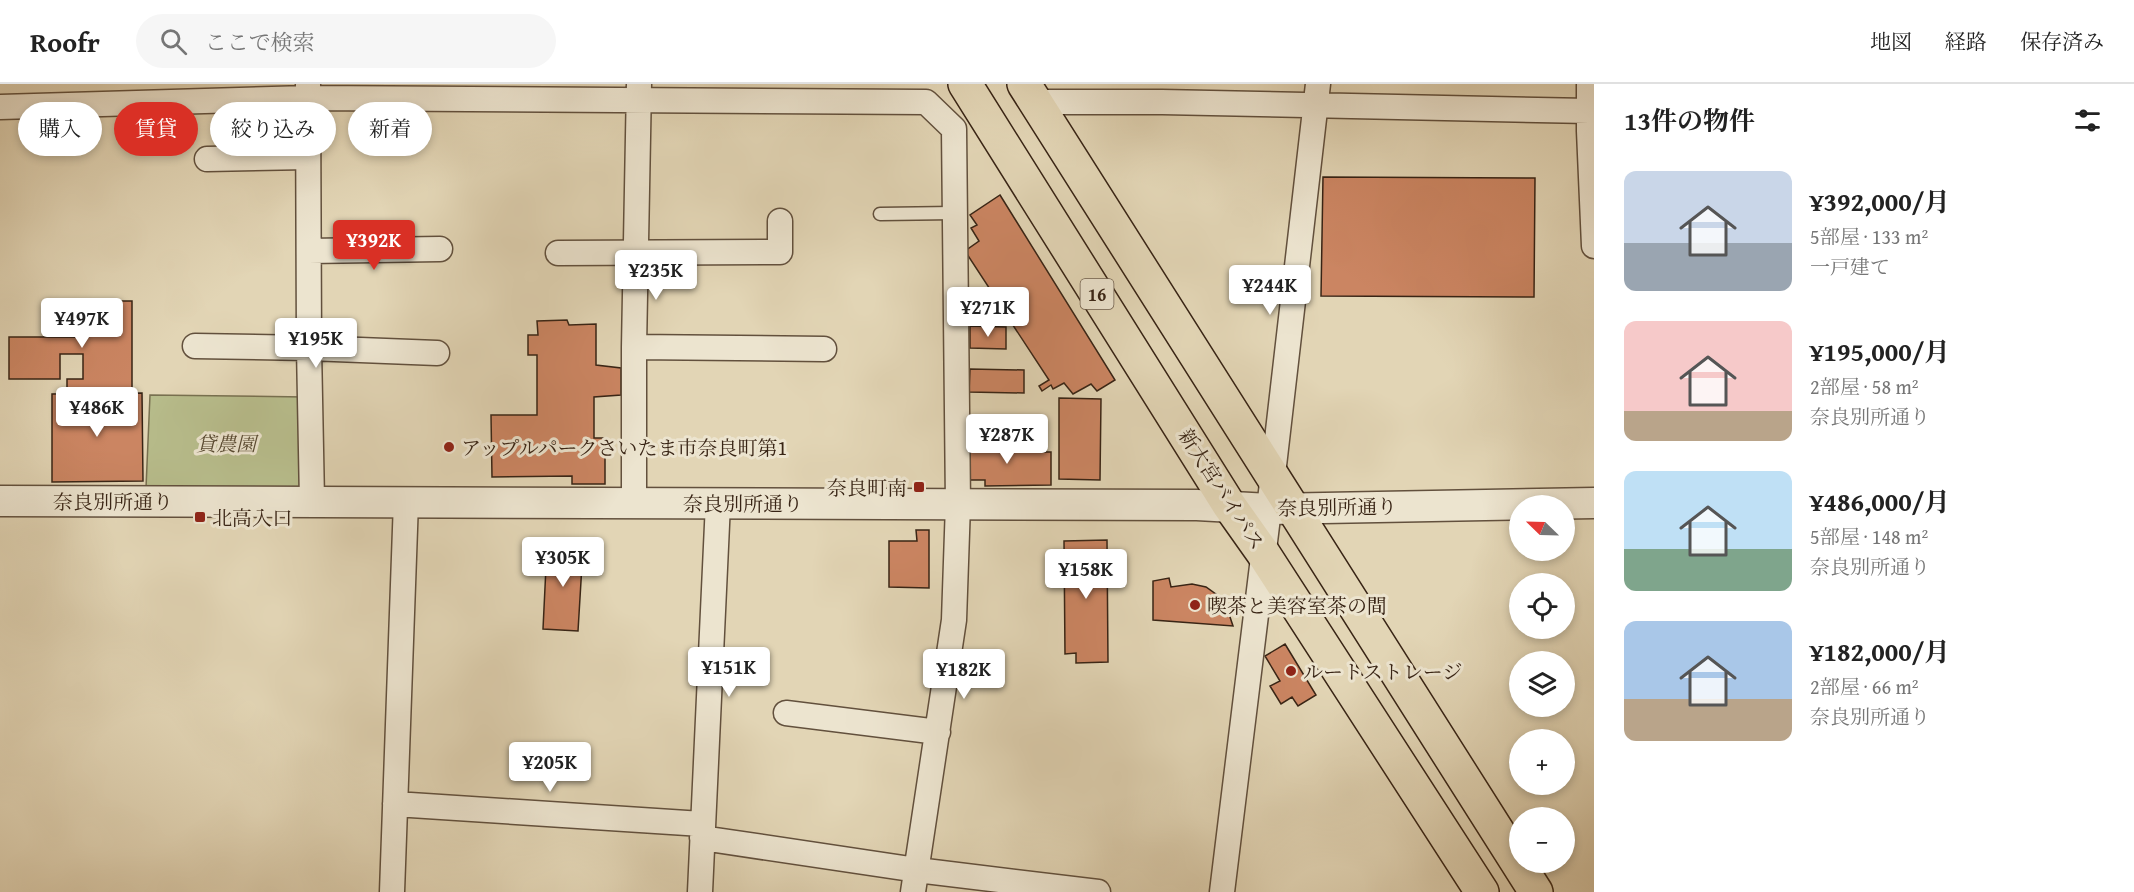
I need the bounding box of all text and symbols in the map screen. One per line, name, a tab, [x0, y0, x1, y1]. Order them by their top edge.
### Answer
search box	[136, 14, 556, 68]
text: Roofr	[30, 21, 100, 62]
icon: search	[157, 25, 190, 58]
text: ここで検索	[205, 26, 315, 58]
text: 地図	[1870, 26, 1912, 57]
text: 経路	[1945, 26, 1987, 57]
text: 保存済み	[2020, 26, 2104, 57]
text: 13件の物件	[1624, 101, 1755, 140]
chip: 購入	[18, 102, 102, 156]
chip: 賃貸	[114, 102, 198, 156]
chip: 絞り込み	[210, 102, 336, 156]
chip: 新着	[348, 102, 432, 156]
icon: filters	[2071, 104, 2104, 137]
text: ¥392,000/月	[1810, 182, 1950, 221]
icon: home	[1672, 195, 1744, 267]
pin: ¥392K	[332, 220, 416, 271]
text: 5部屋 · 133 m²	[1810, 222, 1928, 251]
text: ¥392K	[347, 225, 401, 254]
pin: ¥235K	[614, 250, 698, 301]
text: 一戸建て	[1810, 252, 1890, 281]
text: ¥235K	[629, 255, 683, 284]
pin: ¥244K	[1228, 265, 1312, 316]
text: ¥244K	[1243, 270, 1297, 299]
road number: 16	[1080, 279, 1114, 309]
pin: ¥271K	[946, 287, 1030, 338]
text: ¥271K	[961, 292, 1015, 321]
pin: ¥497K	[40, 298, 124, 349]
text: ¥497K	[55, 303, 109, 332]
pin: ¥195K	[274, 318, 358, 369]
text: ¥195K	[289, 323, 343, 352]
text: ¥195,000/月	[1810, 332, 1950, 371]
icon: home	[1672, 345, 1744, 417]
text: 2部屋 · 58 m²	[1810, 372, 1919, 401]
pin: ¥486K	[55, 387, 139, 438]
text: ¥486K	[70, 392, 124, 421]
text: 奈良別所通り	[1810, 402, 1930, 431]
pin: ¥287K	[965, 414, 1049, 465]
text: ¥287K	[980, 419, 1034, 448]
street label: 新大宮バイパス	[1172, 423, 1272, 555]
park label: 貸農園	[196, 429, 259, 458]
place label: アップルパークさいたま市奈良町第1	[461, 433, 787, 462]
marker: アップルパークさいたま市奈良町第1	[442, 440, 456, 454]
place label: 奈良町南	[827, 473, 907, 502]
marker: 奈良町南	[912, 480, 926, 494]
text: ¥486,000/月	[1810, 482, 1950, 521]
street label: 奈良別所通り	[53, 487, 173, 516]
street label: 奈良別所通り	[683, 489, 803, 518]
street label: 奈良別所通り	[1277, 491, 1397, 523]
north arrow	[1509, 495, 1575, 561]
map controls	[1509, 495, 1575, 873]
icon: home	[1672, 495, 1744, 567]
place label: 北高入口	[212, 503, 292, 532]
marker: 北高入口	[193, 510, 207, 524]
text: 5部屋 · 148 m²	[1810, 522, 1928, 551]
pin: ¥305K	[521, 537, 605, 588]
text: ¥305K	[536, 542, 590, 571]
pin: ¥158K	[1044, 549, 1128, 600]
text: 奈良別所通り	[1810, 552, 1930, 581]
text: ¥158K	[1059, 554, 1113, 583]
button: locate	[1509, 573, 1575, 639]
place label: 喫茶と美容室茶の間	[1207, 591, 1387, 620]
marker: 喫茶と美容室茶の間	[1188, 598, 1202, 612]
text: ¥182,000/月	[1810, 632, 1950, 671]
icon: home	[1672, 645, 1744, 717]
pin: ¥151K	[687, 647, 771, 698]
pin: ¥182K	[922, 649, 1006, 700]
button: layers	[1509, 651, 1575, 717]
text: ¥151K	[702, 652, 756, 681]
text: ¥182K	[937, 654, 991, 683]
place label: ルートストレージ	[1303, 657, 1462, 686]
marker: ルートストレージ	[1284, 664, 1298, 678]
text: 2部屋 · 66 m²	[1810, 672, 1919, 701]
text: 奈良別所通り	[1810, 702, 1930, 731]
button: +	[1509, 729, 1575, 795]
pin: ¥205K	[508, 742, 592, 793]
text: ¥205K	[523, 747, 577, 776]
button: −	[1509, 807, 1575, 873]

